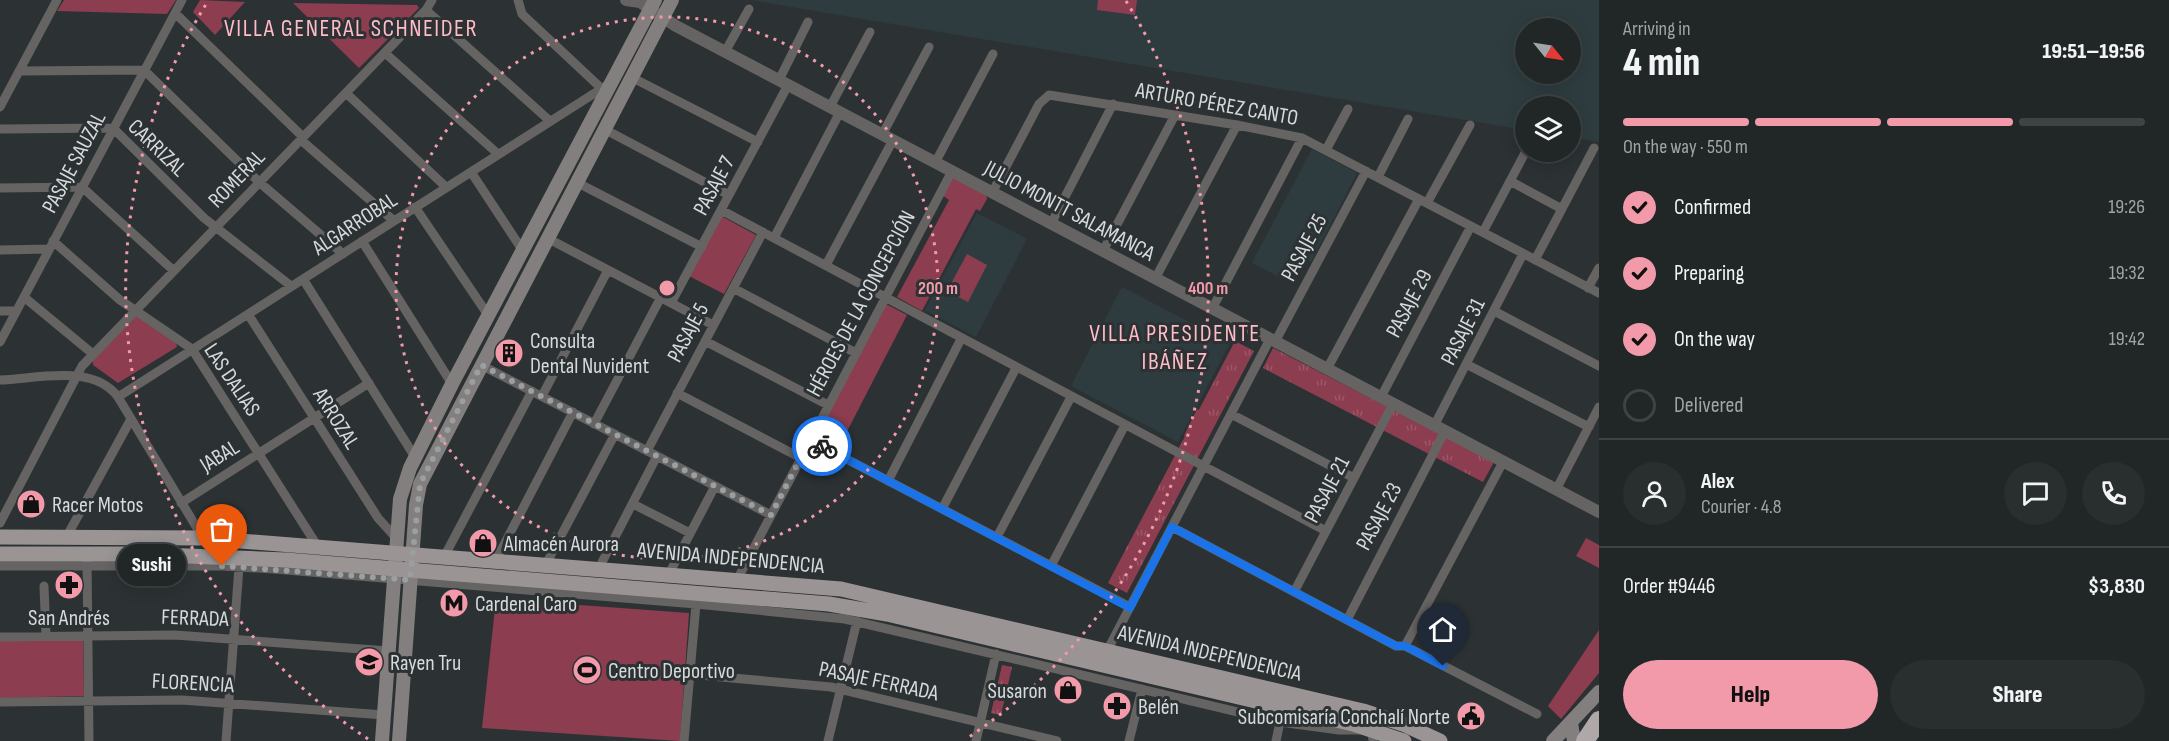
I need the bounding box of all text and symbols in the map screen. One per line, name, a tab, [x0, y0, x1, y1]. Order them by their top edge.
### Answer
district label: VILLA GENERAL SCHNEIDER	[224, 14, 478, 43]
text: Arriving in	[1623, 17, 1691, 41]
north arrow	[1515, 18, 1581, 84]
map controls	[1515, 18, 1581, 162]
text: 19:51–19:56	[2042, 38, 2145, 65]
text: 4 min	[1623, 40, 1700, 87]
street label: ARTURO PÉREZ CANTO	[1132, 77, 1300, 132]
button: layers	[1515, 96, 1581, 162]
street label: PASAJE SAUZAL	[36, 108, 112, 218]
street label: CARRIZAL	[122, 114, 192, 183]
text: On the way · 550 m	[1623, 135, 1748, 159]
street label: ROMERAL	[203, 144, 271, 214]
street label: PASAJE 7	[688, 151, 741, 220]
street label: JULIO MONTT SALAMANCA	[978, 154, 1160, 268]
street label: ALGARROBAL	[306, 187, 402, 262]
icon: check	[1623, 191, 1656, 224]
text: Confirmed	[1674, 194, 1751, 221]
text: 19:26	[2108, 195, 2145, 219]
street label: HÉROES DE LA CONCEPCIÓN	[801, 206, 922, 401]
street label: PASAJE 25	[1275, 209, 1333, 286]
icon: check	[1623, 257, 1656, 290]
text: Preparing	[1674, 260, 1744, 287]
text: 19:32	[2109, 261, 2145, 285]
street label: PASAJE 29	[1380, 265, 1438, 342]
centre of rings	[657, 278, 677, 298]
text: 200 m	[918, 278, 958, 299]
text: 400 m	[1188, 278, 1228, 299]
street label: PASAJE 31	[1435, 294, 1492, 370]
street label: PASAJE 5	[662, 298, 715, 367]
district label: VILLA PRESIDENTE IBÁÑEZ	[1089, 319, 1261, 376]
icon: check	[1623, 323, 1656, 356]
text: On the way	[1674, 326, 1755, 353]
text: 19:42	[2109, 327, 2145, 351]
place label: Consulta Dental Nuvident	[530, 328, 650, 380]
building icon: Consulta Dental Nuvident	[493, 337, 525, 369]
street label: LAS DALIAS	[198, 338, 266, 421]
street label: ARROZAL	[306, 382, 365, 454]
text: Delivered	[1674, 392, 1743, 419]
courier	[792, 416, 852, 476]
icon: bike	[806, 430, 839, 463]
street label: JABAL	[194, 434, 244, 479]
street label: PASAJE 21	[1299, 452, 1356, 527]
button: person	[1623, 462, 1686, 525]
button: chat	[2004, 462, 2067, 525]
button: phone	[2082, 462, 2145, 525]
text: Alex	[1701, 468, 1734, 495]
street label: PASAJE 23	[1350, 478, 1408, 555]
shop icon: Racer Motos	[15, 488, 47, 520]
place label: Racer Motos	[52, 492, 144, 519]
text: Courier · 4.8	[1701, 495, 1782, 519]
pin	[196, 504, 247, 566]
icon: bag	[205, 513, 238, 546]
shop icon: Almacén Aurora	[467, 527, 499, 559]
place label: Almacén Aurora	[503, 531, 619, 558]
street label: AVENIDA INDEPENDENCIA	[635, 537, 826, 580]
callout: Sushi	[117, 545, 186, 587]
text: Sushi	[132, 553, 171, 577]
pharmacy icon: San Andrés	[53, 569, 85, 601]
text: Order #9446	[1623, 573, 1716, 600]
text: $3,830	[2088, 573, 2145, 600]
metro station icon: Cardenal Caro	[438, 587, 470, 619]
place label: Cardenal Caro	[475, 591, 577, 618]
street label: FERRADA	[161, 604, 230, 633]
pin	[1417, 604, 1468, 666]
place label: San Andrés	[28, 605, 110, 632]
icon: home	[1426, 613, 1459, 646]
street label: AVENIDA INDEPENDENCIA	[1114, 619, 1305, 688]
school or university icon: Rayen Tru	[353, 646, 385, 678]
place label: Rayen Tru	[390, 650, 461, 677]
sports icon: Centro Deportivo	[571, 654, 603, 686]
street label: PASAJE FERRADA	[816, 656, 942, 707]
place label: Centro Deportivo	[608, 658, 735, 685]
button: Help	[1623, 660, 1878, 729]
button: Share	[1890, 660, 2145, 729]
street label: FLORENCIA	[151, 668, 235, 699]
shop icon: Susaron	[1052, 674, 1084, 706]
place label: Susaron	[988, 678, 1047, 705]
pharmacy icon: Belén	[1101, 690, 1133, 722]
place label: Belén	[1138, 694, 1179, 721]
public building icon: Subcomisaría Conchalí Norte	[1455, 700, 1487, 732]
place label: Subcomisaría Conchalí Norte	[1238, 704, 1450, 731]

